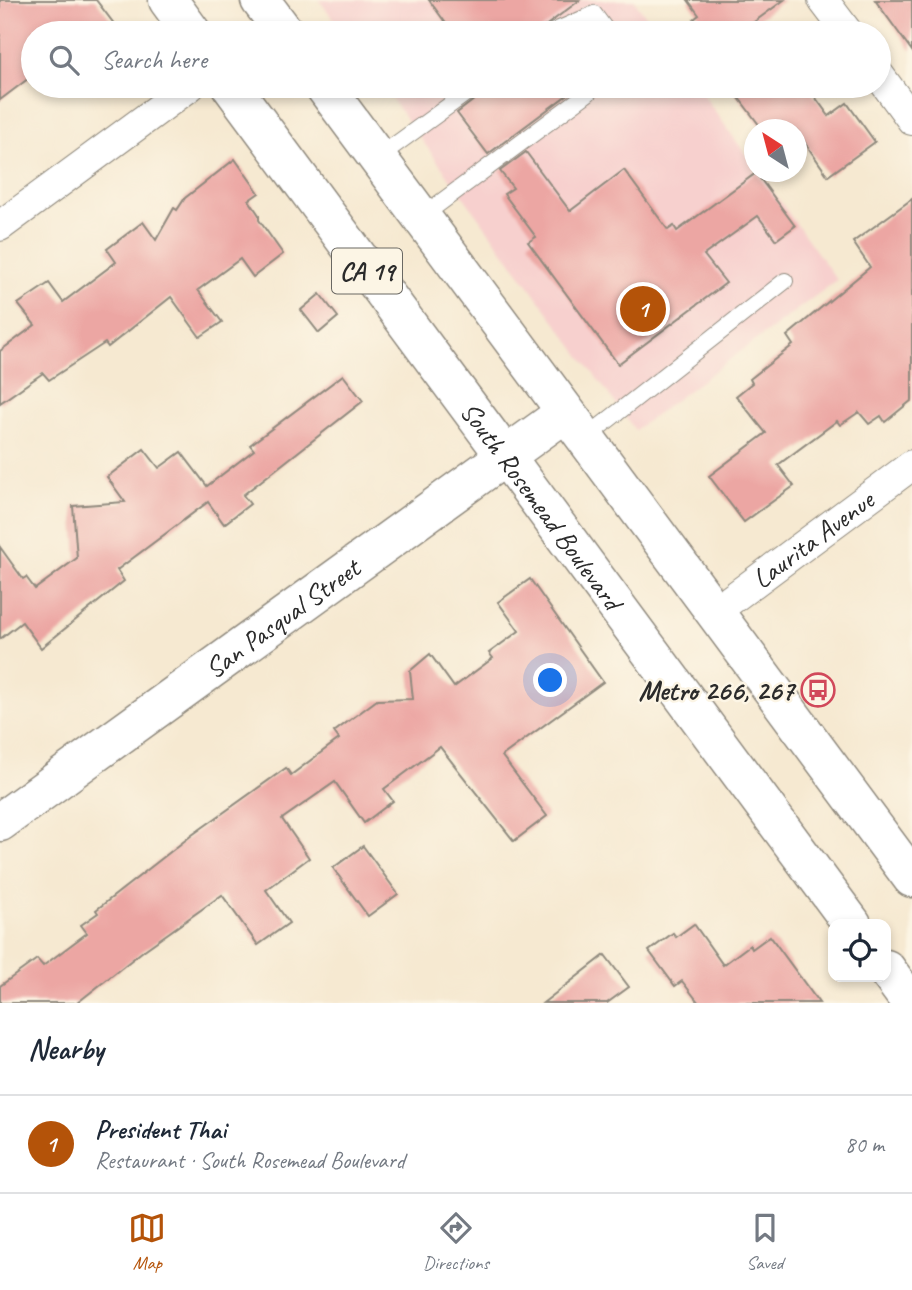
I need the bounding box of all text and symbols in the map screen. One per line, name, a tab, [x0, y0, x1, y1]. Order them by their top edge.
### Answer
search box	[21, 21, 891, 98]
icon: search	[45, 41, 83, 79]
text: Search here	[101, 43, 207, 76]
north arrow	[744, 119, 807, 182]
road number: CA 19	[332, 248, 402, 294]
pin: 1	[620, 283, 666, 335]
street label: South Rosemead Boulevard	[453, 395, 633, 619]
street label: Laurita Avenue	[745, 481, 882, 596]
street label: San Pasqual Street	[198, 549, 368, 686]
your location	[533, 663, 567, 697]
bus stop icon: Metro 266, 267	[799, 671, 837, 709]
place label: Metro 266, 267	[638, 673, 796, 708]
map controls	[828, 919, 891, 982]
button: locate	[828, 919, 891, 982]
text: Nearby	[28, 1030, 104, 1068]
text: President Thai	[95, 1113, 226, 1146]
text: 1	[46, 1130, 56, 1159]
text: 80 m	[845, 1130, 884, 1159]
text: Restaurant · South Rosemead Boulevard	[95, 1146, 405, 1175]
tab: Map	[128, 1209, 166, 1275]
tab: Directions	[423, 1209, 489, 1275]
tab: Saved	[746, 1209, 784, 1275]

